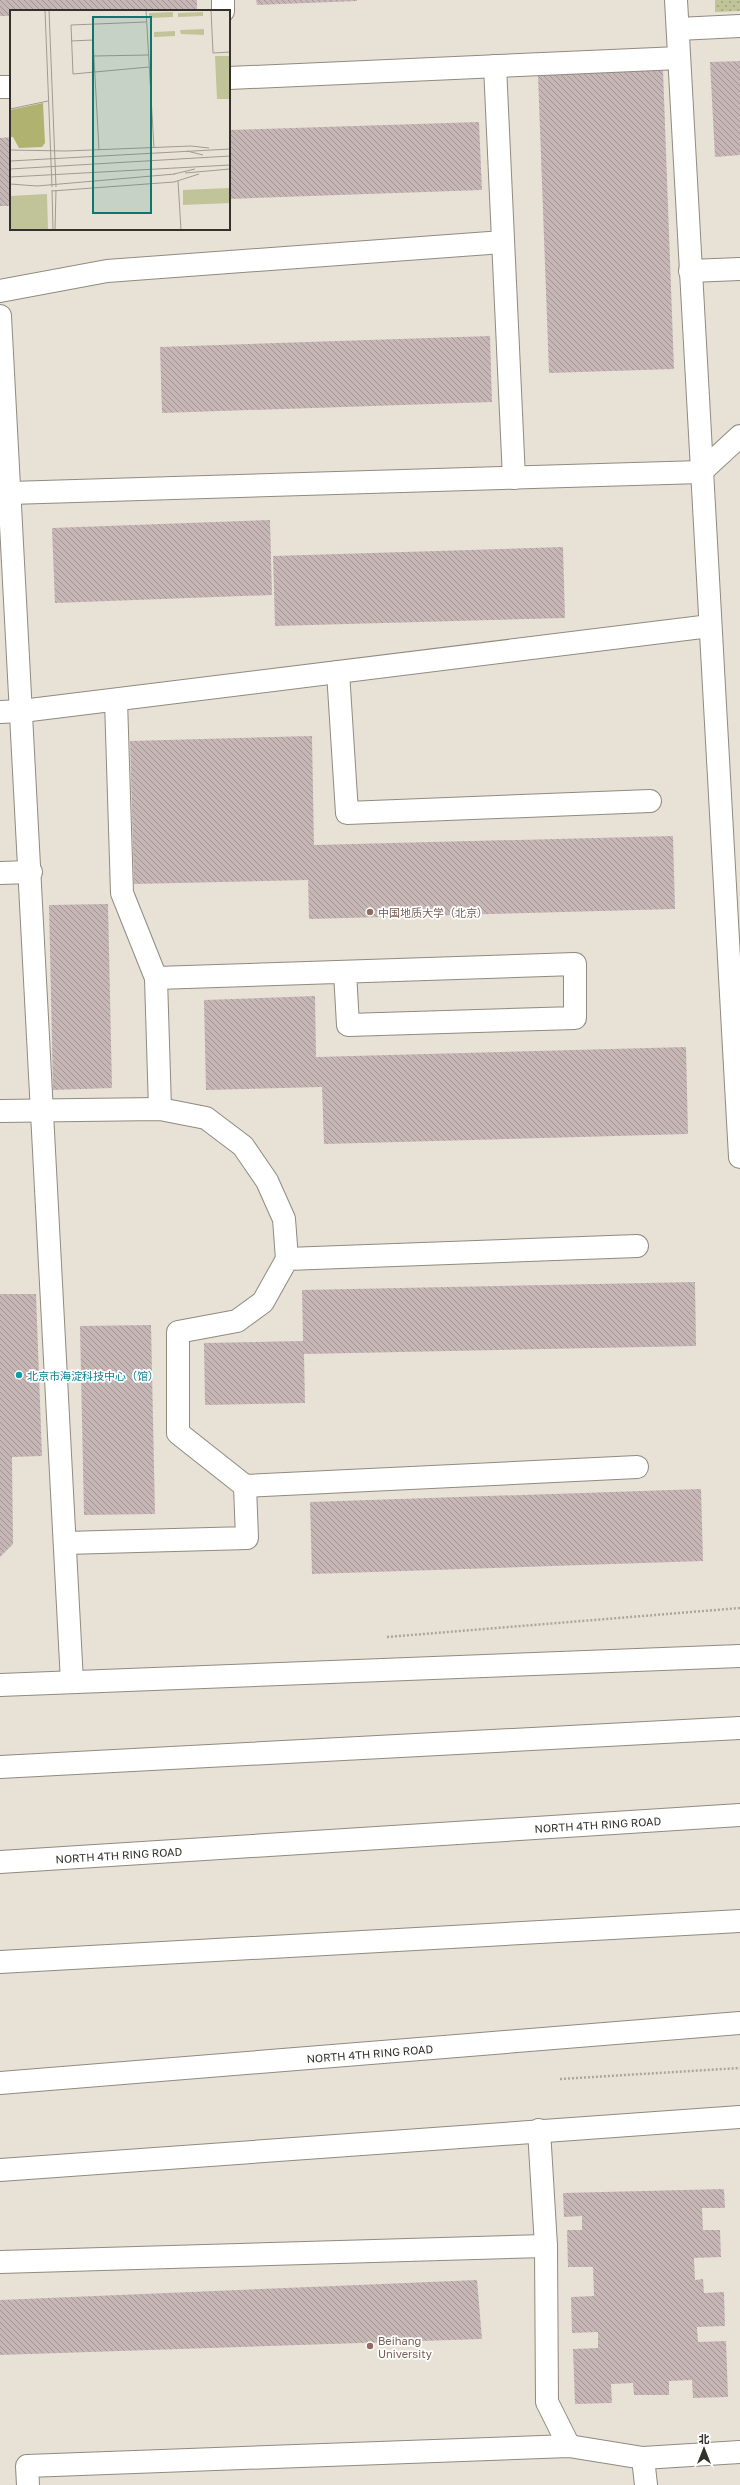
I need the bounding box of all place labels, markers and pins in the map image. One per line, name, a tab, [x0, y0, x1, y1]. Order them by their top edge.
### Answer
place label: 中国地质大学（北京）	[378, 906, 488, 919]
marker: 中国地质大学（北京）	[365, 907, 375, 917]
place label: 北京市海淀科技中心（馆）	[27, 1369, 159, 1382]
marker: 北京市海淀科技中心（馆）	[14, 1370, 24, 1380]
place label: Beihang University	[378, 2334, 432, 2360]
marker: Beihang University	[365, 2341, 375, 2351]

